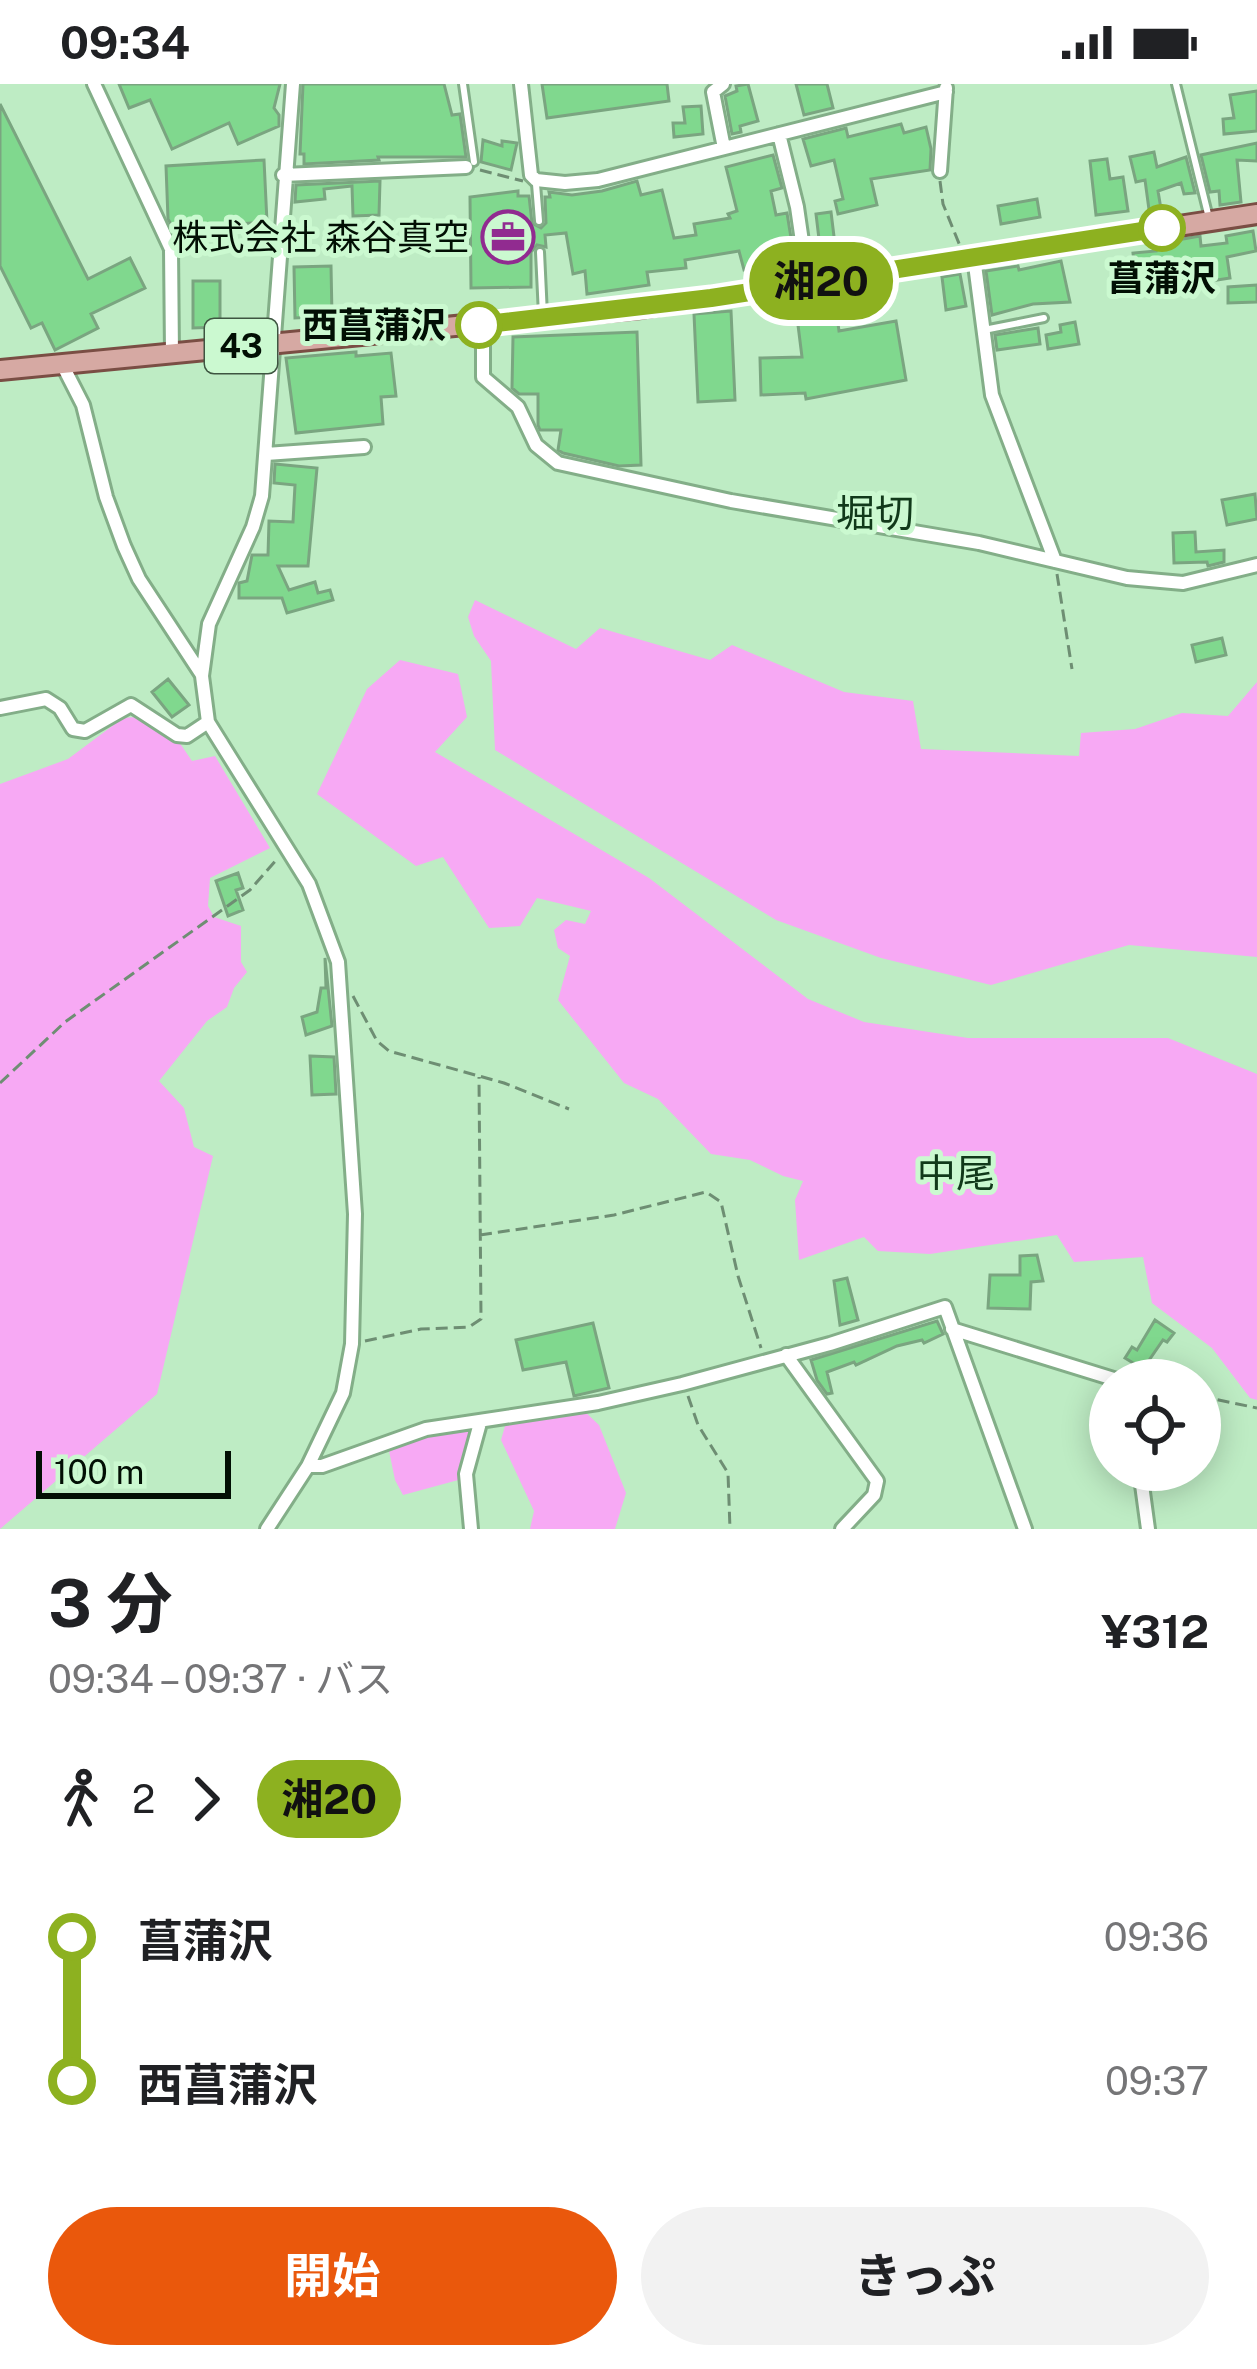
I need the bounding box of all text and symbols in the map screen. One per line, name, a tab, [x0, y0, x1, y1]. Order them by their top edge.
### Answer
text: 09:34	[60, 16, 190, 69]
marker: 菖蒲沢	[1140, 206, 1184, 250]
office icon: 株式会社 森谷真空	[480, 209, 536, 265]
place label: 株式会社 森谷真空	[172, 216, 469, 258]
line badge: 湘20	[752, 242, 890, 320]
text: 湘20	[773, 256, 869, 305]
place label: 菖蒲沢	[1108, 257, 1216, 299]
marker: 西菖蒲沢	[457, 303, 501, 347]
place label: 西菖蒲沢	[302, 304, 446, 346]
road number: 43	[205, 319, 277, 373]
district label: 堀切	[836, 490, 914, 536]
district label: 中尾	[917, 1150, 995, 1196]
map controls	[1089, 1359, 1221, 1491]
button: locate	[1089, 1359, 1221, 1491]
scale bar	[36, 1445, 231, 1498]
text: 100 m	[54, 1453, 144, 1491]
text: 3 分	[48, 1564, 173, 1642]
text: ¥312	[1102, 1605, 1209, 1658]
text: 09:34 – 09:37 · バス	[48, 1656, 393, 1702]
icon: walk	[48, 1766, 114, 1832]
icon: forward	[173, 1766, 239, 1832]
text: 湘20	[281, 1774, 377, 1823]
text: 2	[132, 1776, 155, 1822]
text: 菖蒲沢	[138, 1914, 273, 1967]
text: 09:36	[1104, 1914, 1209, 1960]
text: 西菖蒲沢	[138, 2058, 318, 2111]
text: 09:37	[1105, 2058, 1209, 2104]
button: 開始	[48, 2207, 617, 2345]
button: きっぷ	[641, 2207, 1209, 2345]

